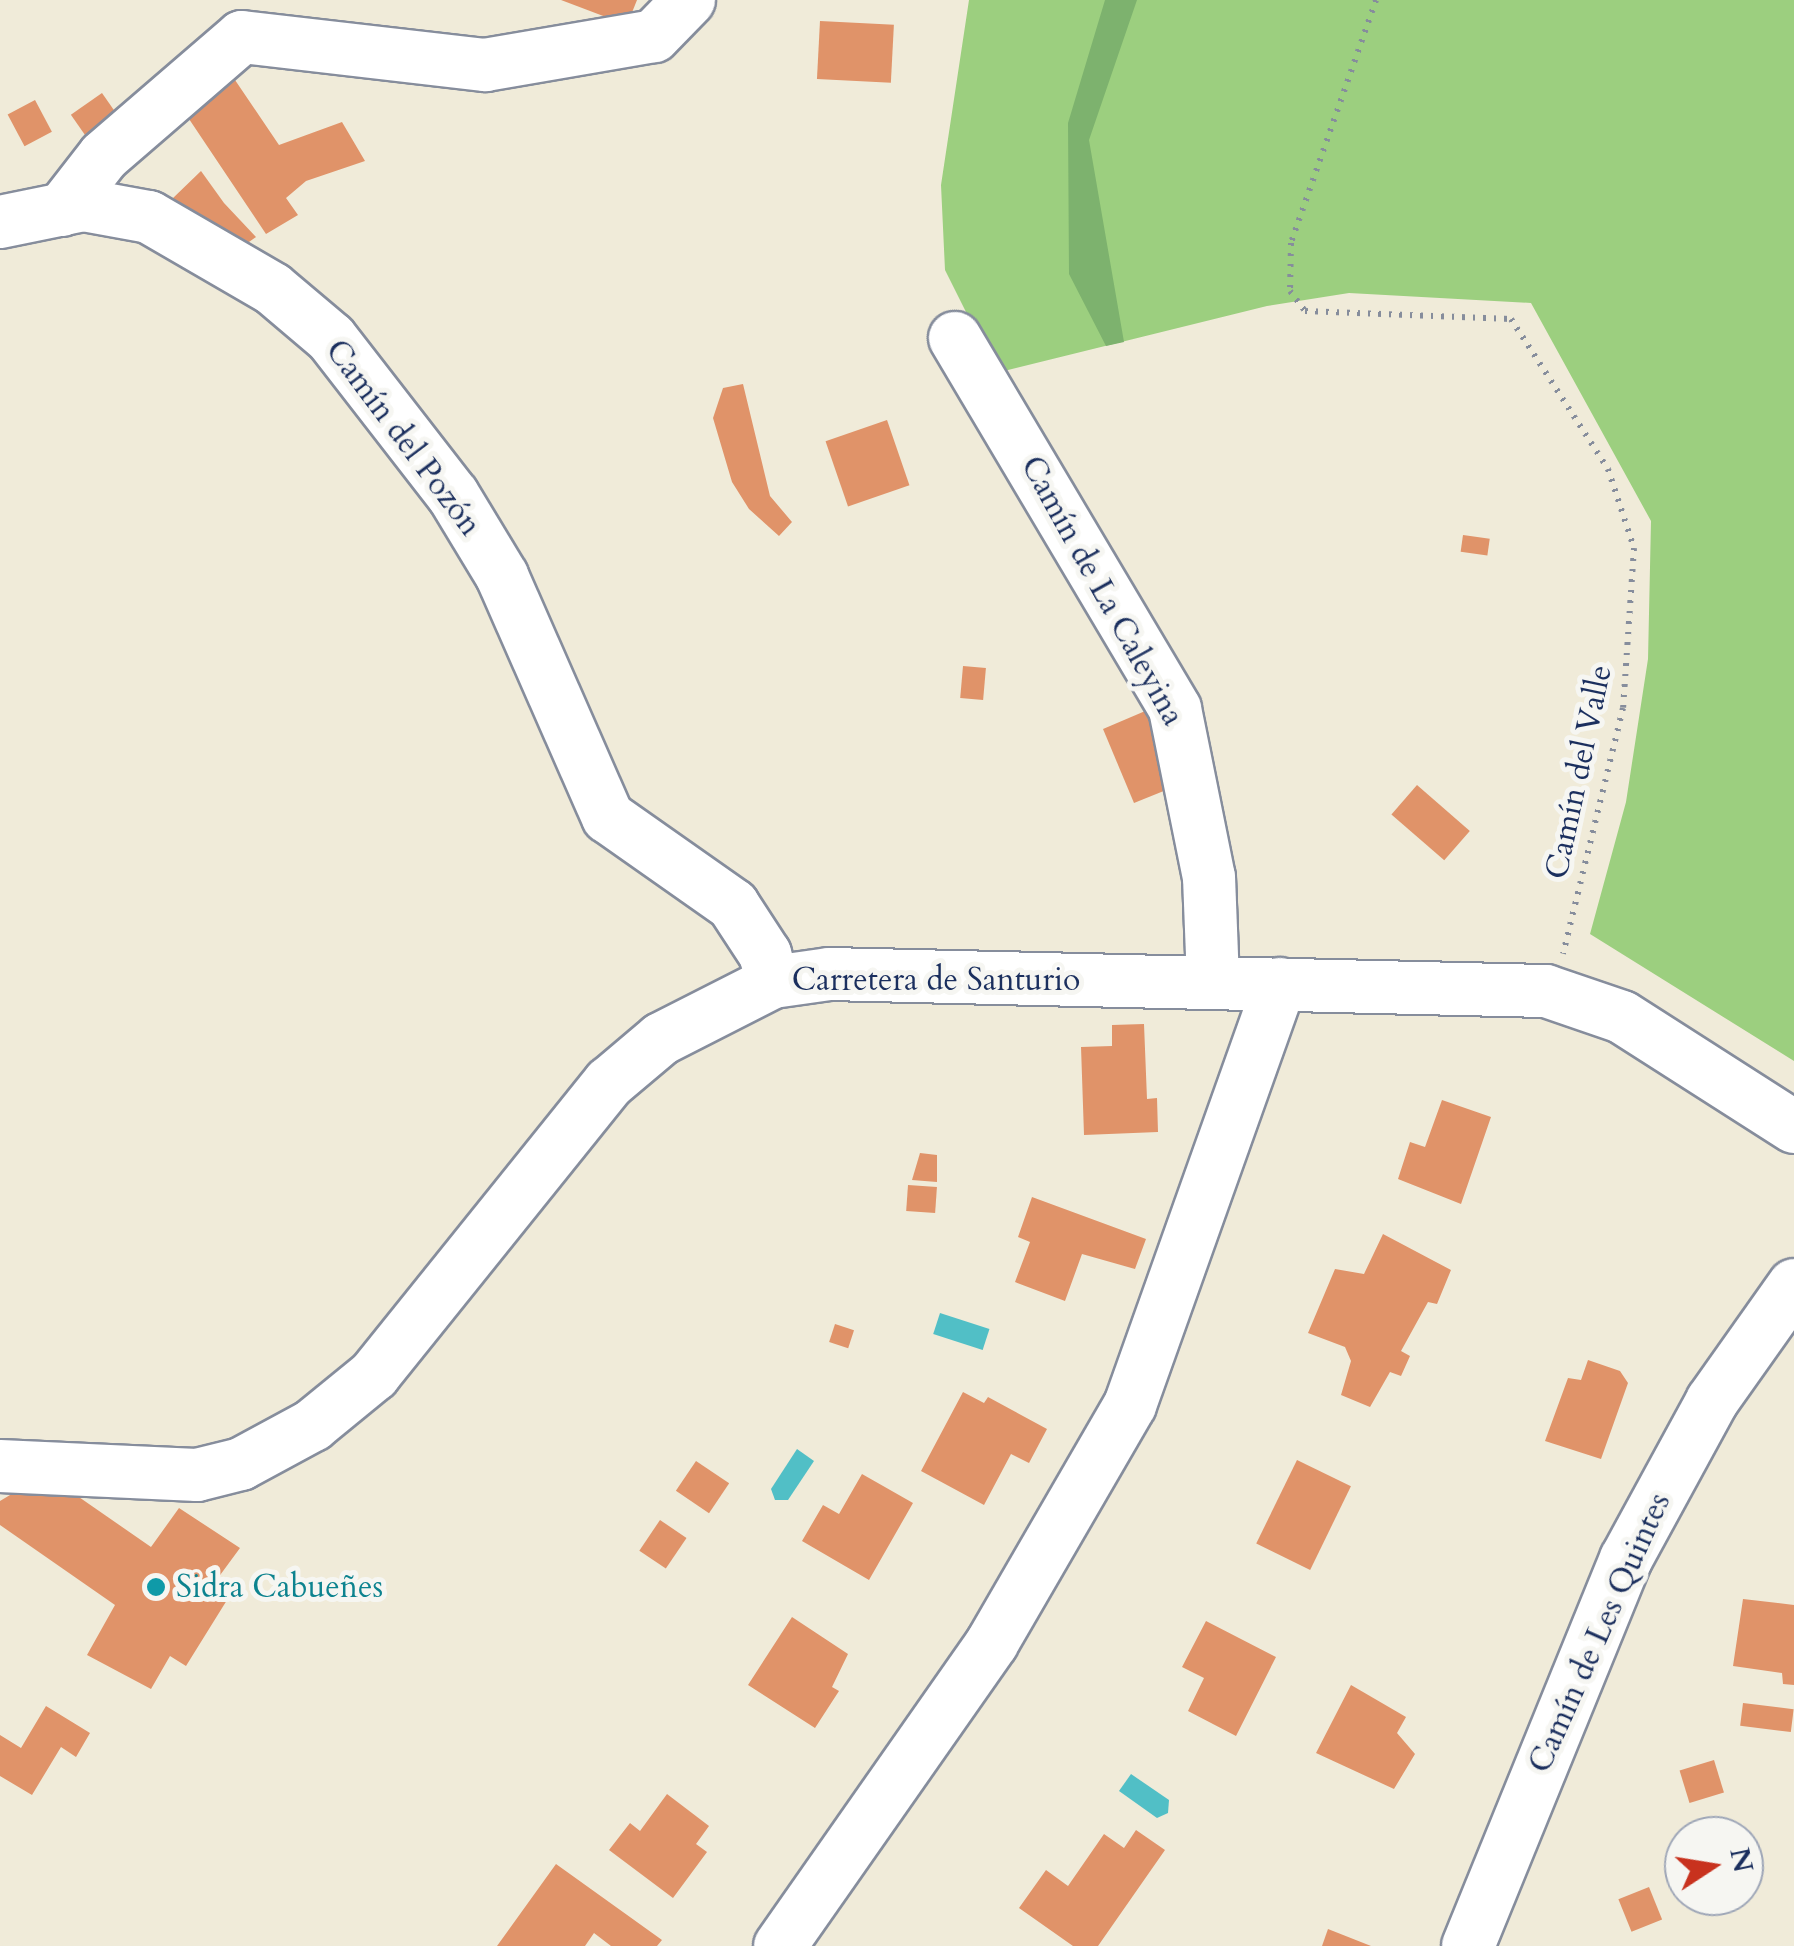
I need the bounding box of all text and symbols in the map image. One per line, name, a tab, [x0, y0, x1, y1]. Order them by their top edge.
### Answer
street label: Camín del Pozón	[317, 332, 489, 544]
street label: Camín de La Caleyina	[1012, 450, 1192, 732]
street label: Camín del Valle	[1538, 662, 1620, 882]
street label: Carretera de Santurio	[792, 961, 1080, 999]
street label: Camín de Les Quintes	[1521, 1487, 1679, 1779]
place label: Sidra Cabueñes	[176, 1568, 383, 1606]
marker: Sidra Cabueñes	[145, 1576, 167, 1598]
north arrow	[1664, 1816, 1764, 1916]
text: N	[1720, 1844, 1762, 1876]

